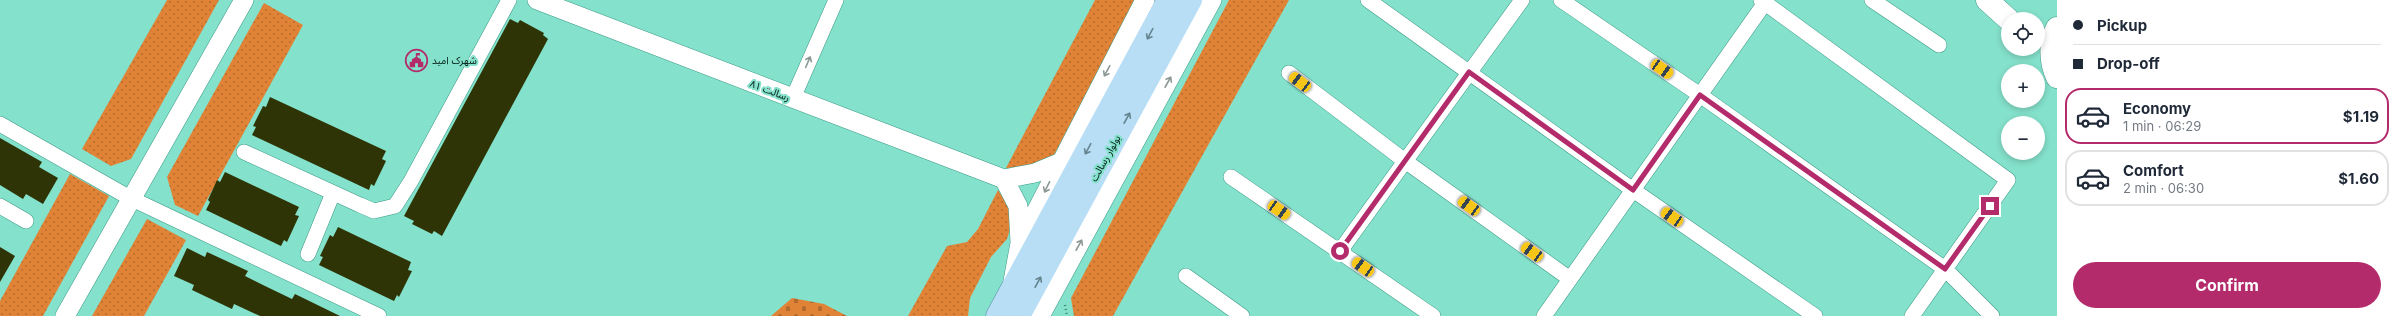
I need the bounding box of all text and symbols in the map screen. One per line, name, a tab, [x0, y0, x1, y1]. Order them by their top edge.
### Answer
map controls	[2001, 12, 2045, 160]
button: locate	[2001, 12, 2045, 56]
text: Pickup	[2097, 16, 2147, 35]
one-way arrow	[1146, 28, 1153, 40]
public building icon: شهرک امید	[404, 47, 430, 73]
place label: شهرک امید	[432, 54, 477, 67]
text: Drop-off	[2097, 54, 2160, 73]
one-way arrow	[804, 57, 812, 69]
car	[1649, 57, 1675, 81]
button: +	[2001, 64, 2045, 108]
one-way arrow	[1103, 65, 1110, 77]
car	[1287, 70, 1313, 94]
one-way arrow	[1165, 76, 1172, 88]
street label: رسالت ۸۱	[748, 77, 792, 104]
icon: car	[2075, 98, 2111, 134]
text: Economy	[2123, 99, 2191, 118]
text: $1.19	[2343, 107, 2379, 126]
one-way arrow	[1123, 113, 1131, 125]
button: −	[2001, 116, 2045, 160]
text: 1 min · 06:29	[2123, 118, 2201, 134]
street label: بولوار رسالت	[1087, 132, 1124, 184]
one-way arrow	[1084, 143, 1092, 155]
icon: car	[2075, 160, 2111, 196]
text: Comfort	[2123, 161, 2184, 180]
text: $1.60	[2338, 169, 2379, 188]
text: 2 min · 06:30	[2123, 180, 2204, 196]
one-way arrow	[1043, 181, 1051, 193]
car	[1456, 194, 1482, 218]
route end	[1981, 197, 1999, 215]
car	[1266, 198, 1292, 222]
car	[1659, 205, 1685, 229]
one-way arrow	[1076, 239, 1083, 251]
car	[1519, 240, 1545, 264]
route start	[1331, 242, 1349, 260]
car	[1350, 255, 1376, 279]
button: Confirm	[2073, 262, 2381, 308]
one-way arrow	[1034, 276, 1042, 288]

